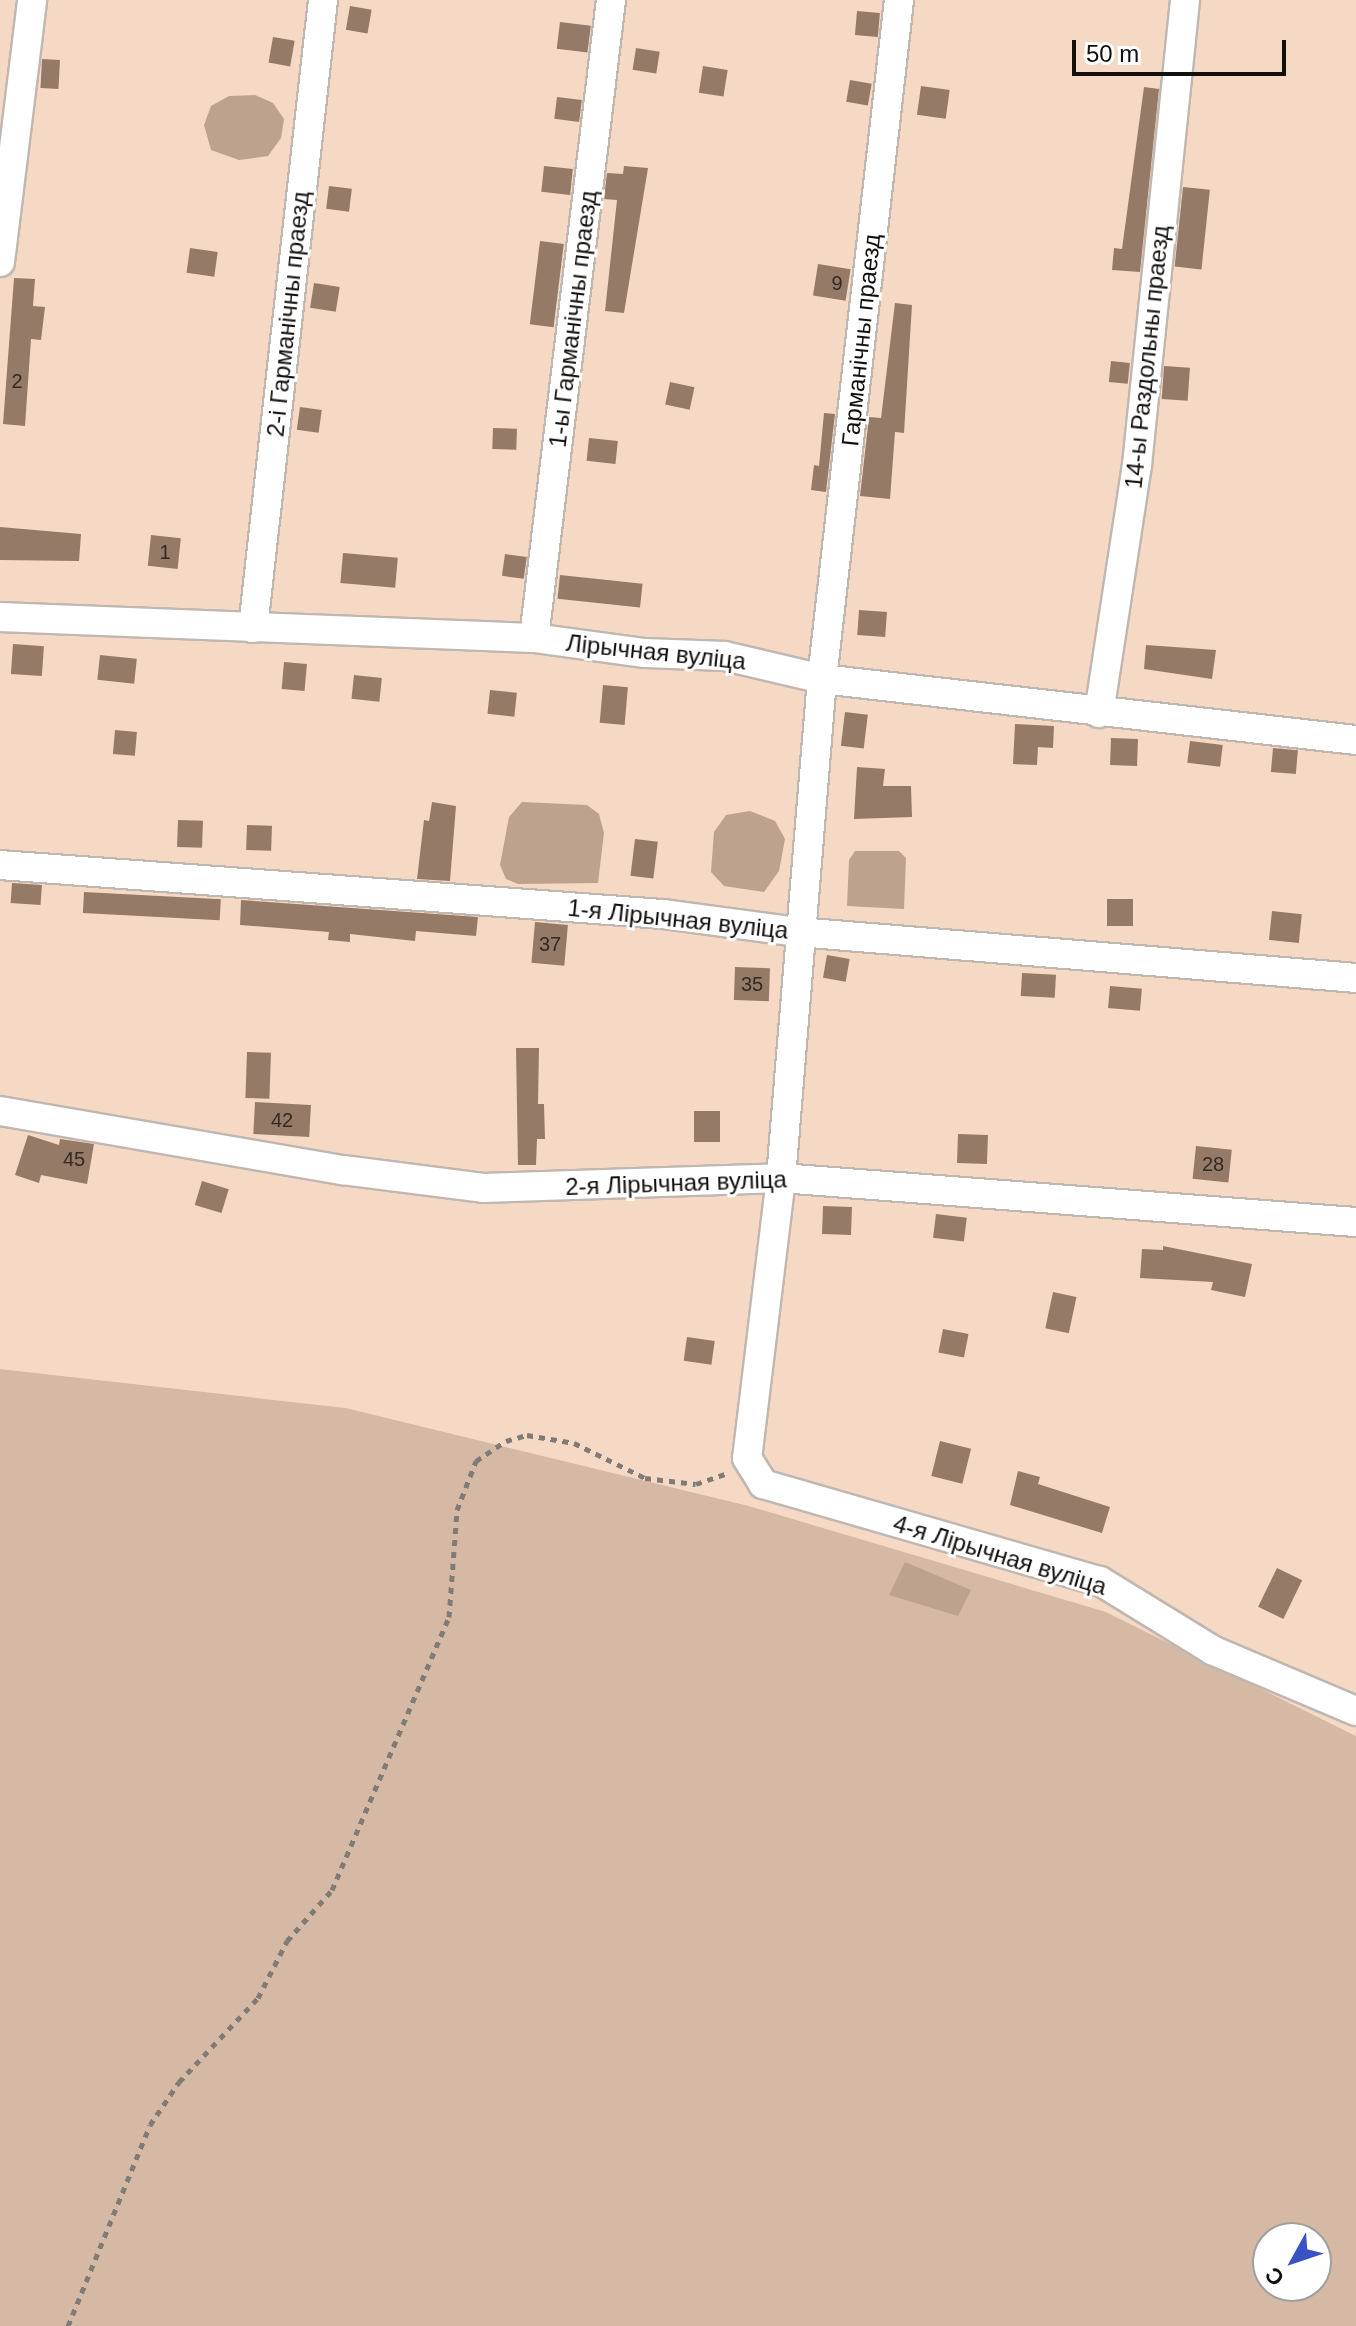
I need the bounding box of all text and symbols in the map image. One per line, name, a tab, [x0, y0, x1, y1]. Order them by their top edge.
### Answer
scale bar	[1076, 24, 1290, 74]
text: 50 m	[1086, 40, 1139, 67]
street label: 1-ы Гарманічны праезд	[543, 189, 603, 449]
street label: 2-і Гарманічны праезд	[261, 190, 315, 438]
street label: 14-ы Раздольны праезд	[1119, 224, 1175, 490]
street label: Гарманічны праезд	[836, 232, 886, 448]
house number: 9	[831, 271, 843, 295]
house number: 2	[11, 369, 23, 393]
house number: 1	[159, 540, 171, 564]
street label: Лірычная вуліца	[565, 628, 747, 676]
street label: 1-я Лірычная вуліца	[566, 893, 790, 945]
house number: 37	[539, 932, 561, 956]
house number: 35	[741, 972, 763, 996]
house number: 42	[271, 1108, 293, 1132]
house number: 45	[63, 1147, 85, 1171]
house number: 28	[1202, 1152, 1224, 1176]
street label: 2-я Лірычная вуліца	[565, 1165, 787, 1201]
street label: 4-я Лірычная вуліца	[890, 1509, 1110, 1601]
north arrow	[1252, 2222, 1332, 2302]
text: С	[1260, 2262, 1289, 2291]

